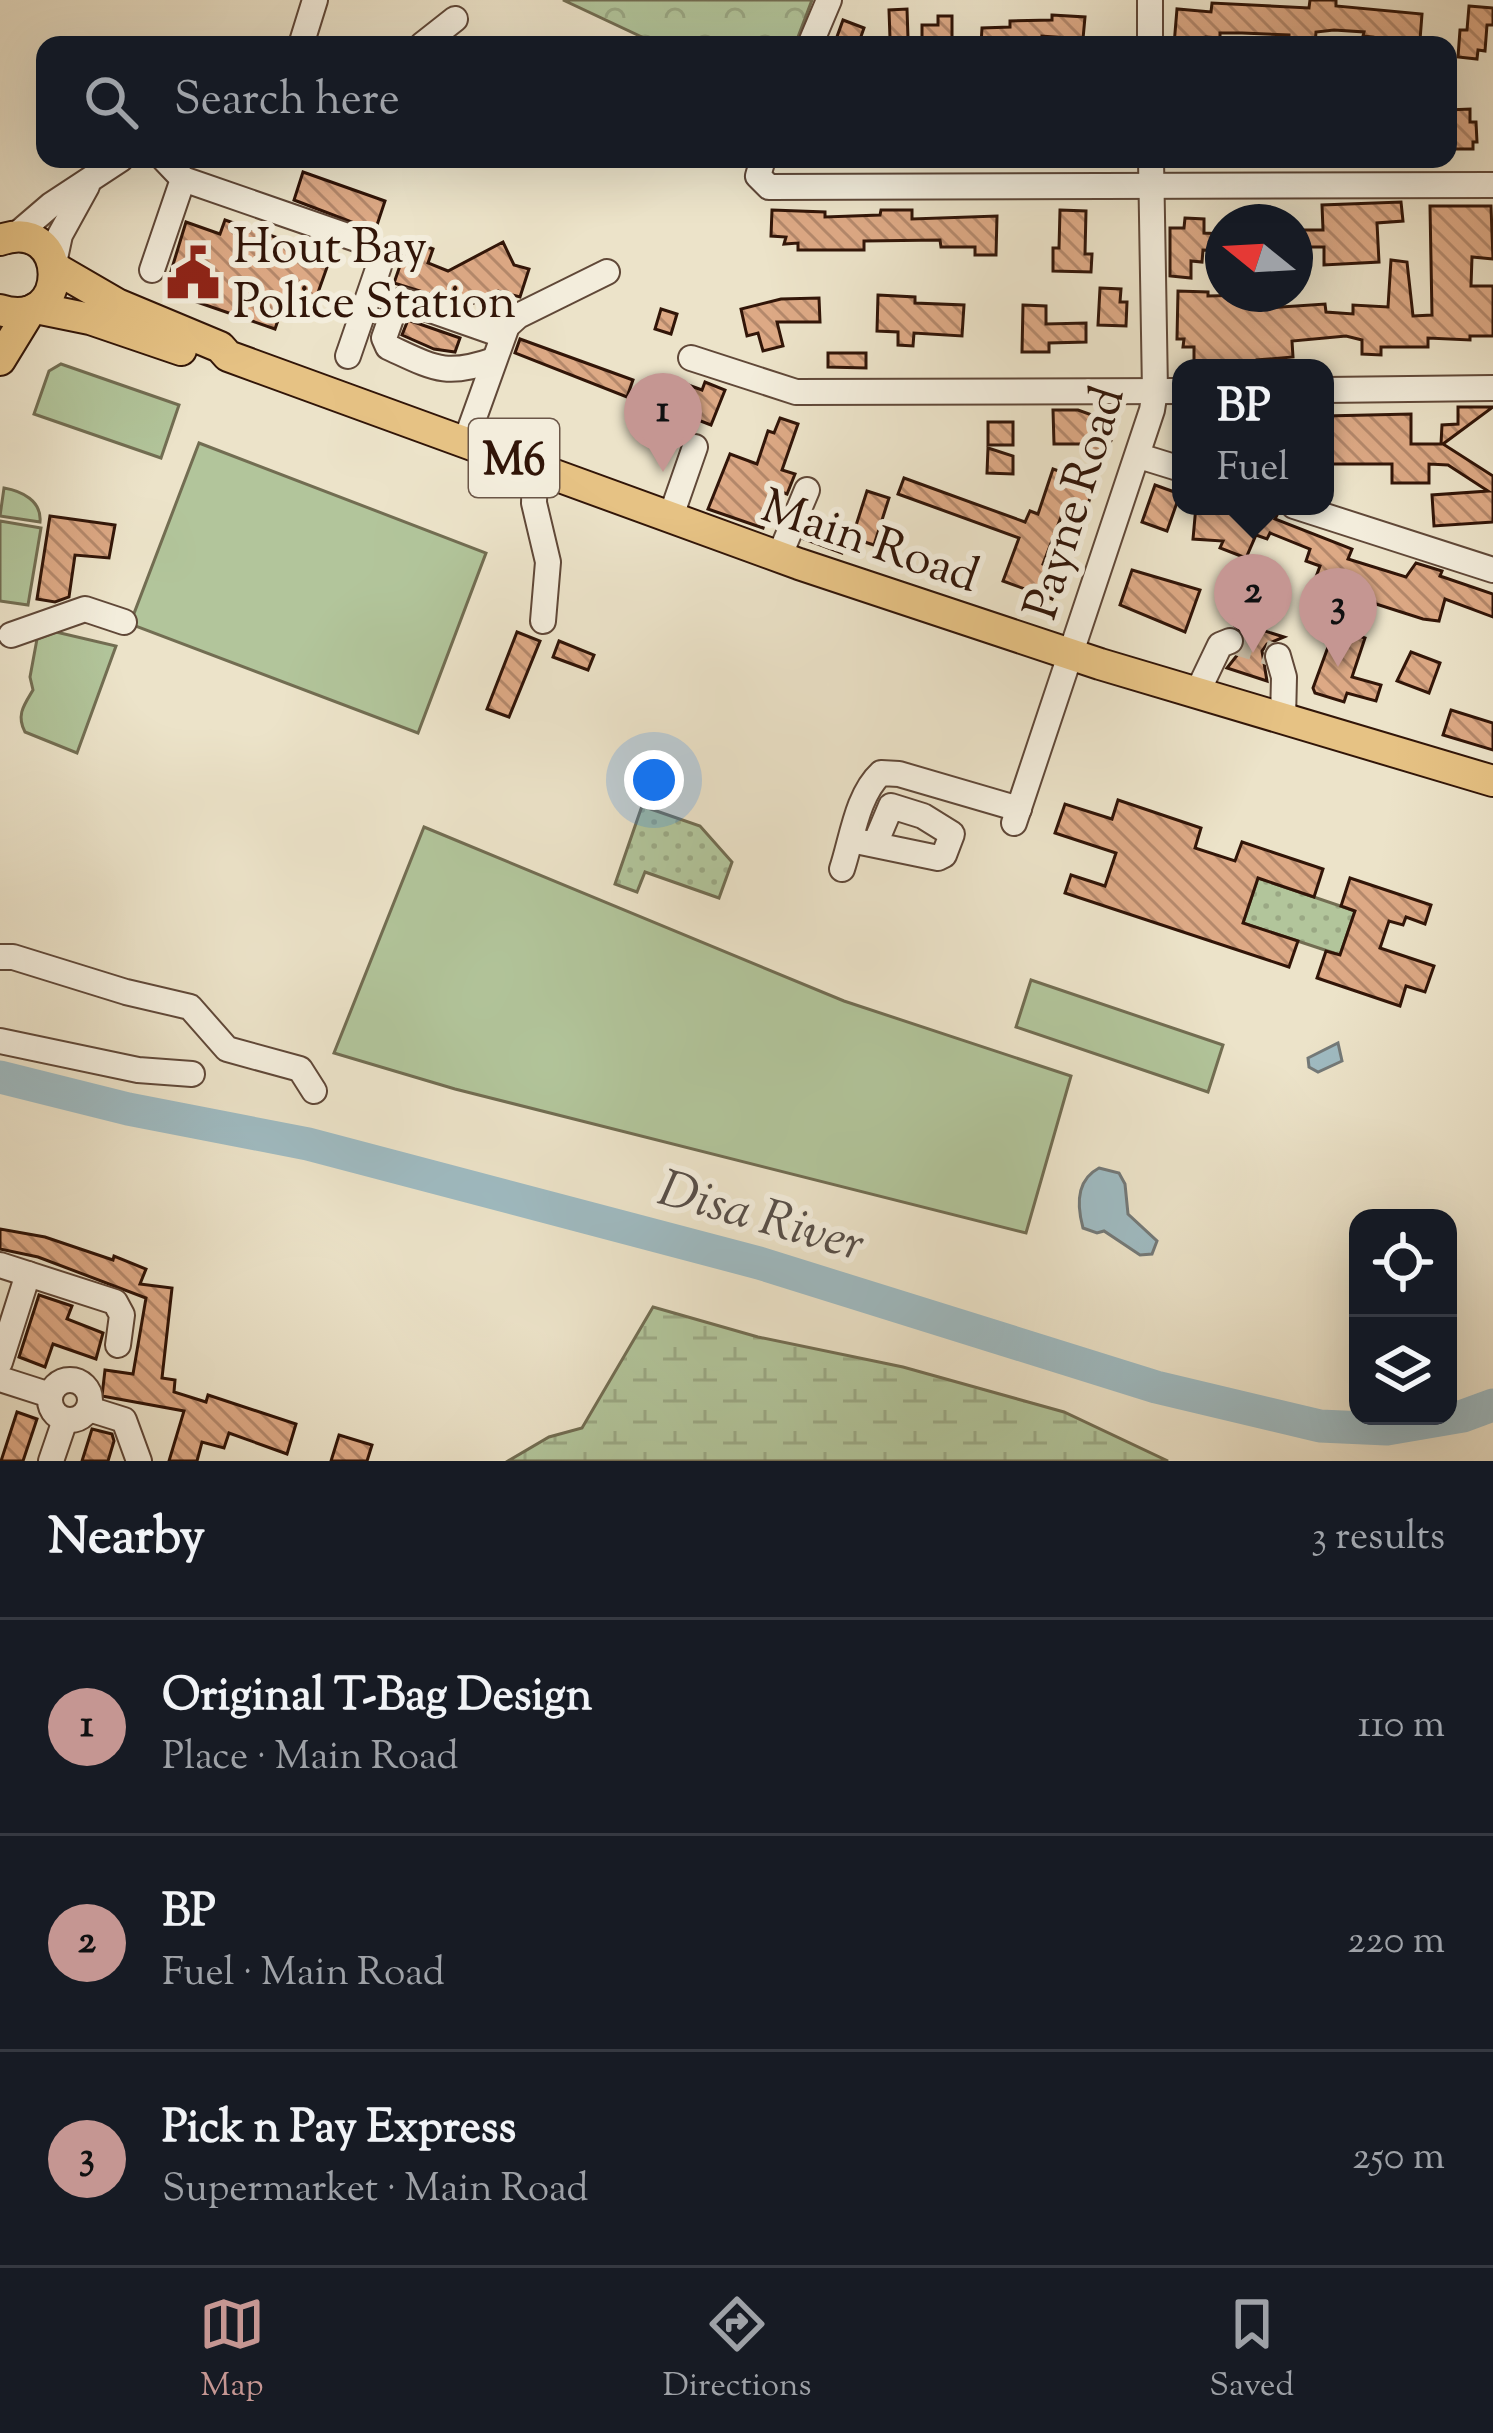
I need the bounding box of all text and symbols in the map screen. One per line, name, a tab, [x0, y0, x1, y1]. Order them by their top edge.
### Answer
search box	[36, 36, 1457, 168]
icon: search	[78, 69, 144, 135]
text: Search here	[174, 70, 400, 135]
north arrow	[1205, 204, 1313, 312]
place label: Hout Bay Police Station	[233, 216, 516, 340]
public building icon: Hout Bay Police Station	[164, 244, 222, 302]
popup	[1172, 359, 1334, 515]
pin: 1	[624, 373, 702, 472]
text: BP	[1217, 377, 1271, 442]
street label: Payne Road	[1009, 379, 1145, 629]
road number: M6	[469, 419, 559, 497]
text: Fuel	[1217, 442, 1289, 498]
street label: Main Road	[751, 475, 987, 614]
pin: 2	[1214, 554, 1292, 653]
pin: 3	[1299, 568, 1377, 667]
your location	[624, 750, 684, 810]
water label: Disa River	[649, 1155, 872, 1283]
map controls	[1349, 1209, 1457, 1425]
button: locate	[1349, 1209, 1457, 1317]
button: layers	[1349, 1317, 1457, 1425]
text: Nearby	[48, 1503, 205, 1576]
text: 3 results	[1311, 1511, 1445, 1567]
text: Original T-Bag Design	[162, 1666, 592, 1731]
text: 1	[80, 1699, 94, 1755]
text: 110 m	[1358, 1699, 1445, 1755]
text: Place · Main Road	[162, 1731, 458, 1787]
text: BP	[162, 1882, 216, 1947]
text: 2	[78, 1915, 96, 1971]
text: 220 m	[1347, 1915, 1445, 1971]
text: Fuel · Main Road	[162, 1947, 445, 2003]
text: Pick n Pay Express	[162, 2098, 516, 2163]
text: 3	[79, 2131, 95, 2187]
text: 250 m	[1352, 2131, 1445, 2187]
text: Supermarket · Main Road	[162, 2163, 588, 2219]
tab: Map	[199, 2291, 265, 2411]
tab: Directions	[663, 2291, 812, 2411]
tab: Saved	[1209, 2291, 1294, 2411]

